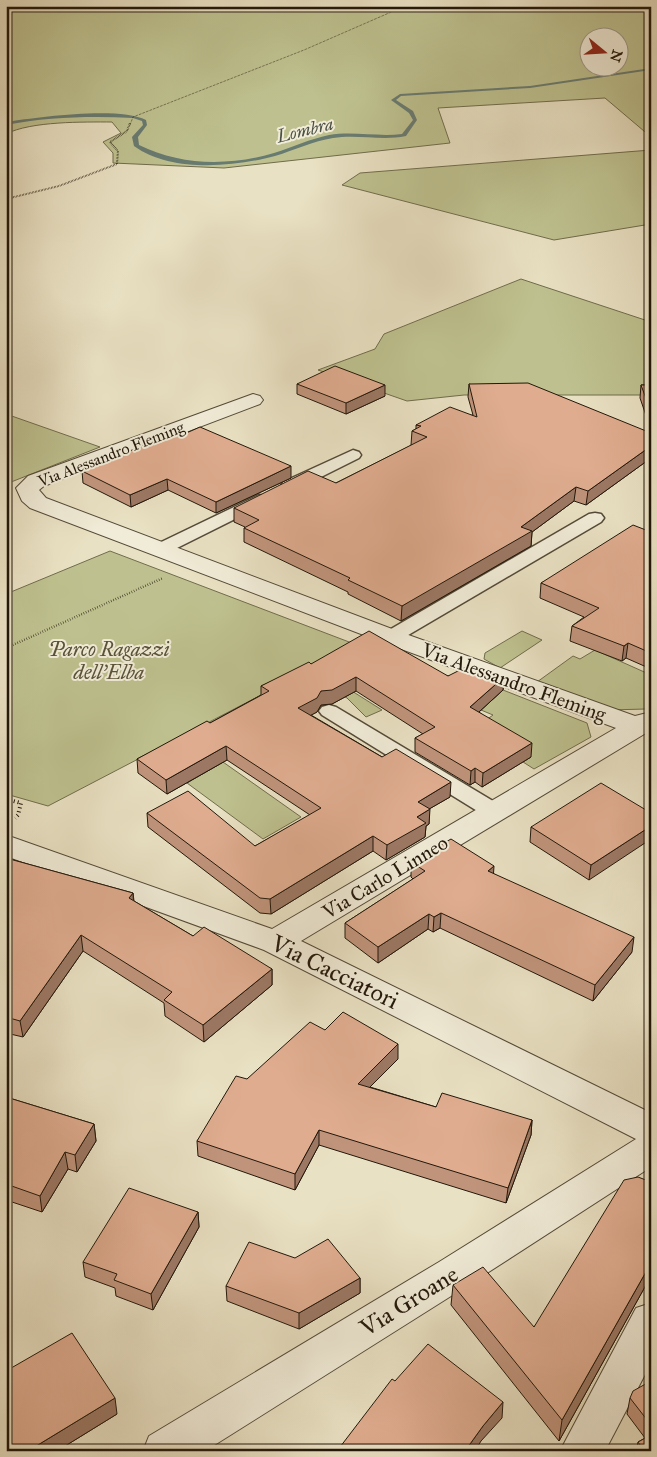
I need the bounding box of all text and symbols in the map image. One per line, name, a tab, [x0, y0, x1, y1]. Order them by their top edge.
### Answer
north arrow	[580, 28, 630, 78]
text: N	[606, 48, 626, 64]
water label: Lombra	[273, 112, 336, 148]
street label: Via Alessandro Fleming	[34, 417, 188, 492]
park label: Parco Ragazzi dell'Elba	[48, 637, 170, 684]
street label: Via Alessandro Fleming	[417, 637, 610, 728]
street label: Via Carlo Linneo	[317, 830, 452, 924]
street label: Via Cacciatori	[265, 928, 404, 1016]
street label: Via Groane	[353, 1259, 464, 1343]

